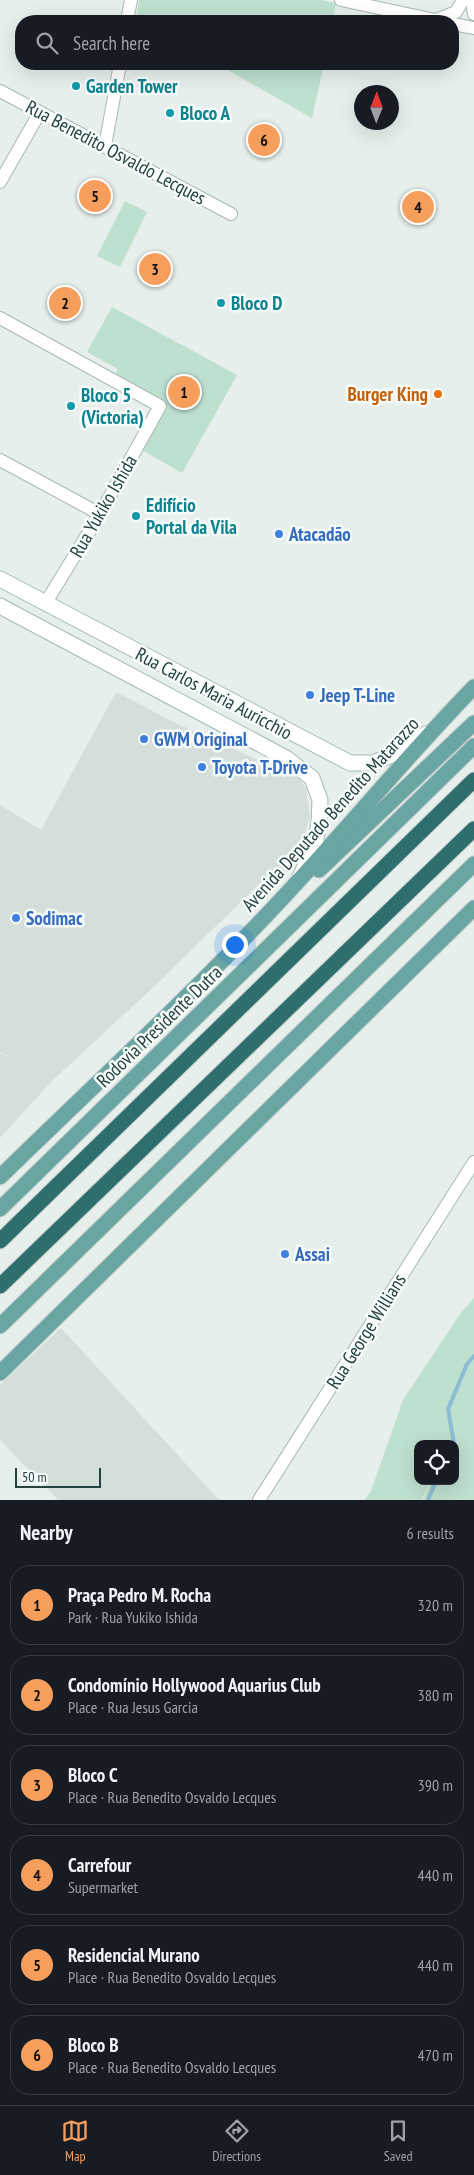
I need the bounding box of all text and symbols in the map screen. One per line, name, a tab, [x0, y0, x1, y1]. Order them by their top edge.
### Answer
search box	[15, 15, 459, 70]
icon: search	[33, 29, 61, 57]
text: Search here	[73, 31, 150, 55]
place label: Garden Tower	[86, 74, 178, 98]
marker: Garden Tower	[70, 80, 82, 92]
north arrow	[354, 85, 399, 130]
street label: Rua Benedito Osvaldo Lecques	[22, 94, 210, 210]
place label: Bloco A	[180, 101, 230, 125]
marker: Bloco A	[164, 107, 176, 119]
pin: 6	[248, 121, 280, 159]
pin: 5	[79, 177, 111, 215]
pin: 4	[402, 188, 434, 226]
pin: 3	[139, 250, 171, 288]
pin: 2	[49, 284, 81, 322]
place label: Bloco D	[231, 291, 282, 315]
marker: Bloco D	[215, 297, 227, 309]
pin: 1	[168, 373, 200, 411]
place label: Burger King	[348, 382, 428, 406]
place label: Bloco 5 (Victoria)	[81, 383, 144, 429]
marker: Burger King	[432, 388, 444, 400]
marker: Bloco 5 (Victoria)	[65, 400, 77, 412]
street label: Rua Yukiko Ishida	[64, 450, 142, 562]
place label: Edifício Portal da Vila	[146, 493, 237, 539]
marker: Edifício Portal da Vila	[130, 510, 142, 522]
place label: Atacadão	[288, 522, 351, 546]
marker: Atacadão	[273, 528, 285, 540]
street label: Rua Carlos Maria Auricchio	[132, 642, 296, 744]
place label: Jeep T-Line	[319, 683, 395, 707]
marker: Jeep T-Line	[304, 689, 316, 701]
street label: Avenida Deputado Benedito Matarazzo	[236, 712, 424, 916]
place label: GWM Original	[154, 727, 248, 751]
marker: GWM Original	[138, 733, 150, 745]
place label: Toyota T-Drive	[212, 755, 308, 779]
marker: Toyota T-Drive	[196, 761, 208, 773]
place label: Sodimac	[26, 906, 83, 930]
marker: Sodimac	[10, 912, 22, 924]
your location	[222, 932, 248, 958]
street label: Rodovia Presidente Dutra	[91, 960, 227, 1092]
place label: Assai	[294, 1242, 330, 1266]
marker: Assai	[279, 1248, 291, 1260]
street label: Rua George Willians	[321, 1269, 411, 1393]
map controls	[414, 1440, 459, 1485]
button: locate	[414, 1440, 459, 1485]
scale bar	[15, 1465, 101, 1488]
text: 50 m	[22, 1468, 47, 1486]
text: Nearby	[20, 1519, 73, 1546]
text: 6 results	[407, 1523, 454, 1543]
text: Praça Pedro M. Rocha	[68, 1583, 211, 1607]
text: 1	[33, 1595, 41, 1615]
text: 320 m	[418, 1595, 453, 1615]
text: Park · Rua Yukiko Ishida	[68, 1607, 198, 1627]
text: Condomínio Hollywood Aquarius Club	[68, 1673, 321, 1697]
text: 2	[33, 1685, 41, 1705]
text: 380 m	[418, 1685, 453, 1705]
text: Place · Rua Jesus Garcia	[68, 1697, 198, 1717]
text: Bloco C	[68, 1763, 118, 1787]
text: 3	[33, 1775, 41, 1795]
text: 390 m	[418, 1775, 453, 1795]
text: Place · Rua Benedito Osvaldo Lecques	[68, 1787, 276, 1807]
text: Carrefour	[68, 1853, 131, 1877]
text: 4	[33, 1865, 41, 1885]
text: 440 m	[418, 1865, 453, 1885]
text: Supermarket	[68, 1877, 138, 1897]
text: Residencial Murano	[68, 1943, 200, 1967]
text: 5	[33, 1955, 41, 1975]
text: 440 m	[418, 1955, 453, 1975]
text: Place · Rua Benedito Osvaldo Lecques	[68, 1967, 276, 1987]
text: Bloco B	[68, 2033, 118, 2057]
text: 6	[33, 2045, 41, 2065]
text: 470 m	[418, 2045, 453, 2065]
text: Place · Rua Benedito Osvaldo Lecques	[68, 2057, 276, 2077]
tab: Map	[61, 2117, 89, 2165]
tab: Directions	[212, 2117, 261, 2165]
tab: Saved	[384, 2117, 413, 2165]

